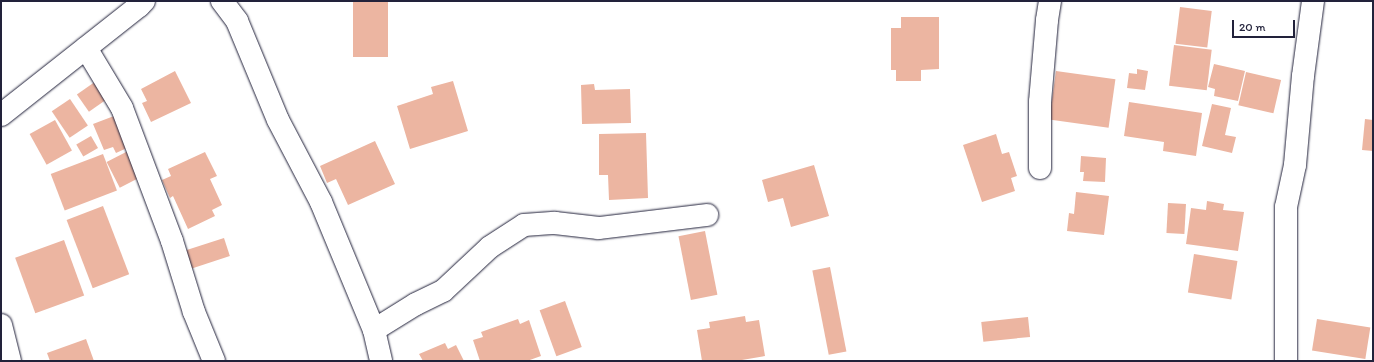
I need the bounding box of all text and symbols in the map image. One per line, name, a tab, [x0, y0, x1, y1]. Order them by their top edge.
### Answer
scale bar	[1234, 12, 1297, 38]
text: 20 m	[1239, 20, 1266, 34]

